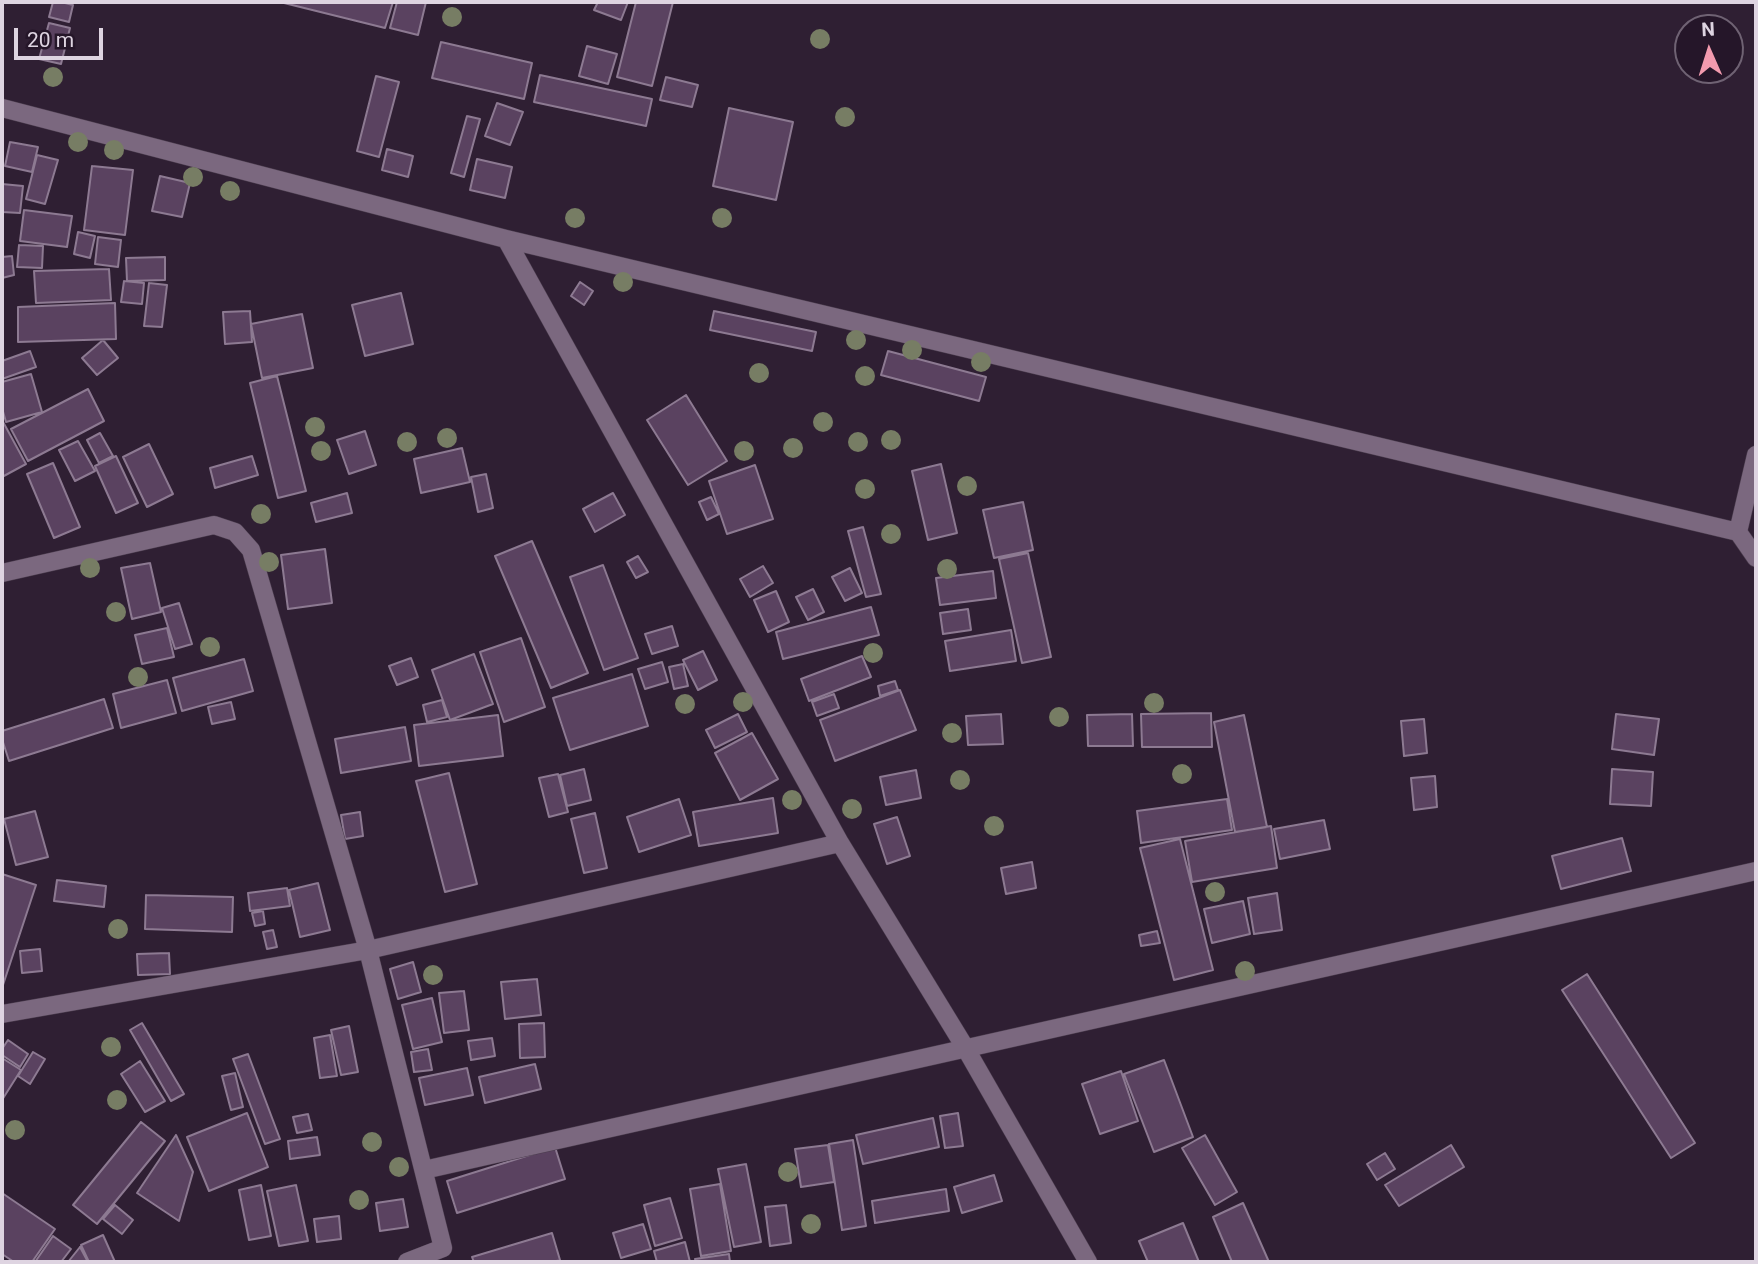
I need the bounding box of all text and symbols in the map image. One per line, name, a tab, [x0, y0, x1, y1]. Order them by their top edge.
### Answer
scale bar	[18, 14, 107, 58]
north arrow	[1674, 14, 1744, 84]
text: N	[1701, 18, 1715, 41]
text: 20 m	[27, 28, 74, 52]

